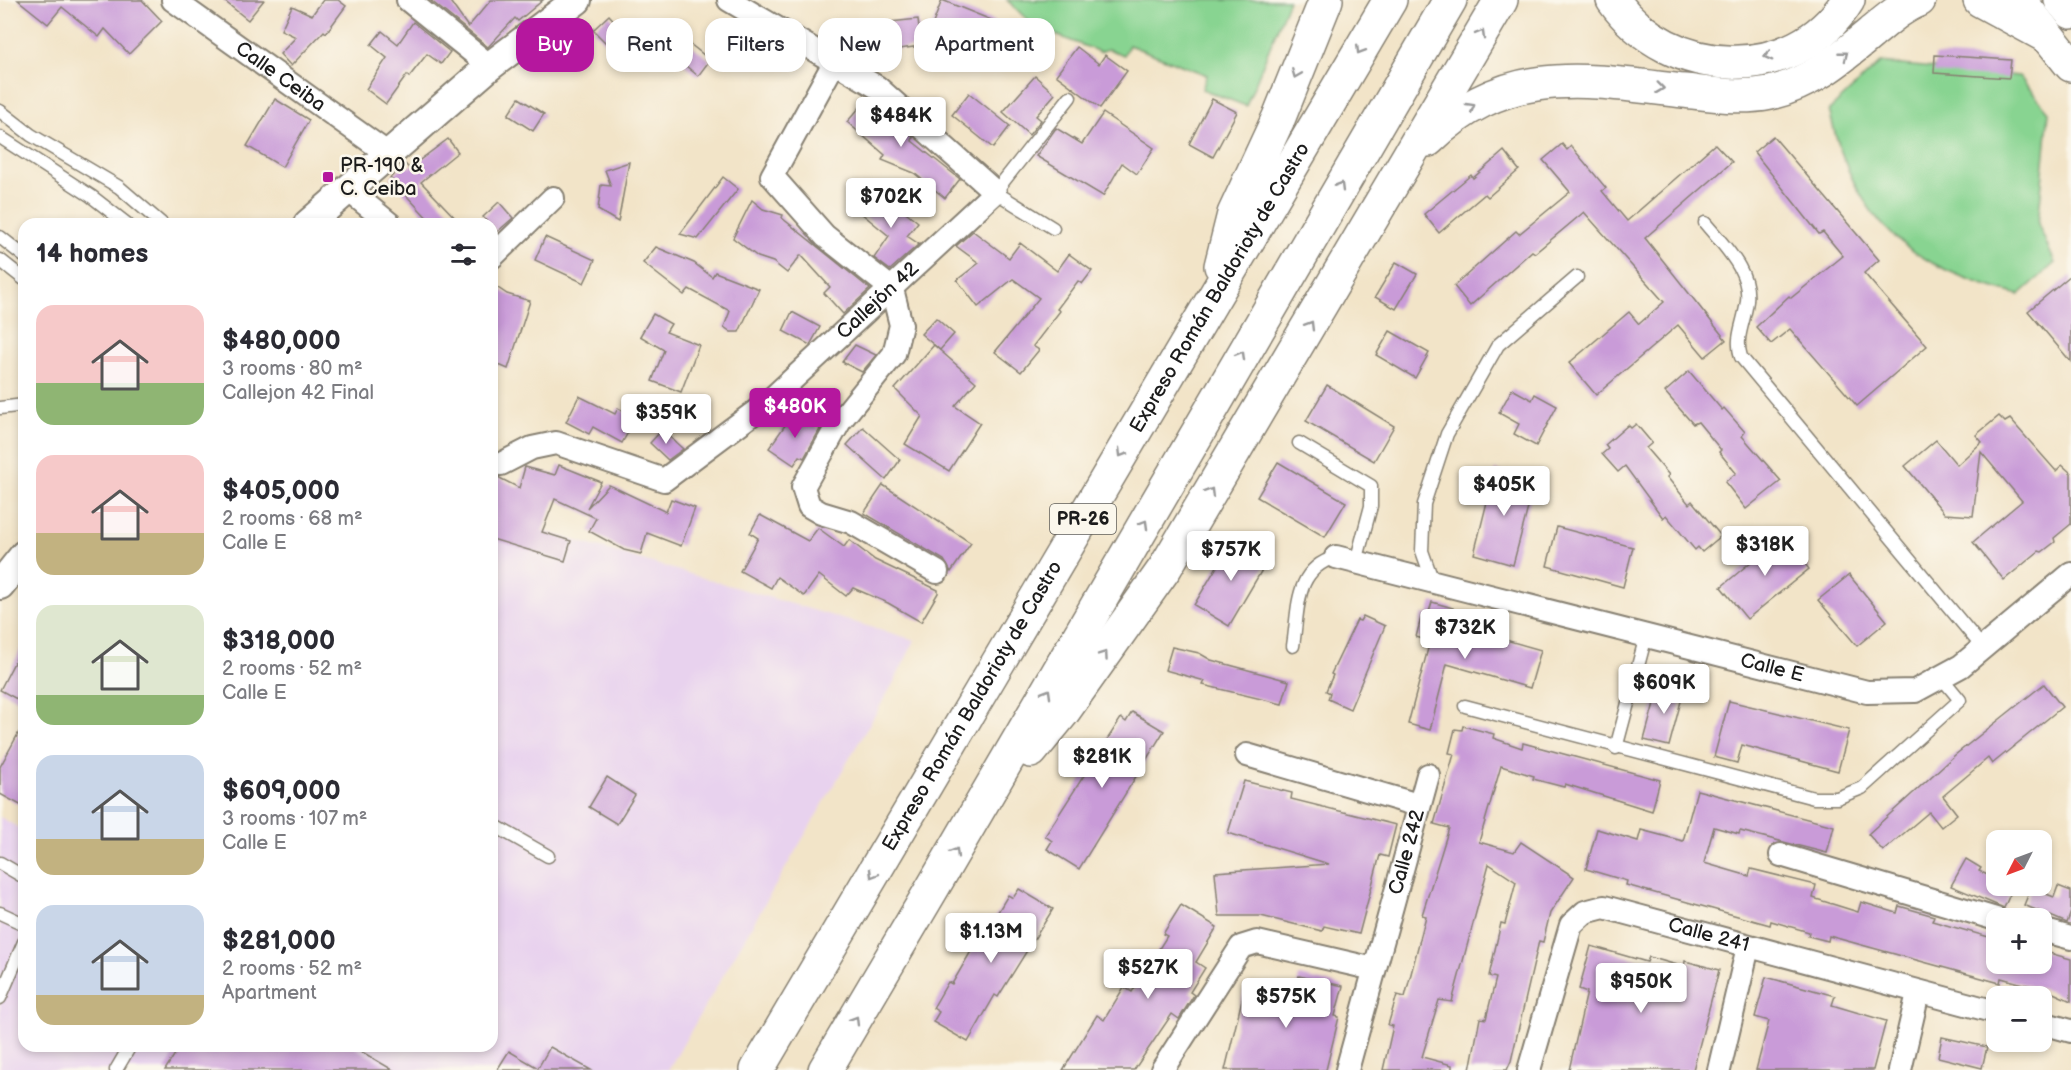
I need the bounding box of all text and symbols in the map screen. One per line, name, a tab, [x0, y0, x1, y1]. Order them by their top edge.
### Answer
chip: Buy	[516, 18, 594, 72]
chip: Rent	[606, 18, 693, 72]
chip: Filters	[705, 18, 806, 72]
chip: New	[818, 18, 902, 72]
chip: Apartment	[914, 18, 1055, 72]
one-way arrow	[1474, 30, 1485, 41]
street label: Calle Ceiba	[231, 36, 330, 117]
one-way arrow	[1356, 44, 1368, 54]
one-way arrow	[1763, 49, 1773, 62]
one-way arrow	[1838, 51, 1849, 62]
one-way arrow	[1291, 68, 1304, 78]
one-way arrow	[1656, 82, 1665, 94]
pin: $484K	[859, 97, 943, 148]
one-way arrow	[1465, 103, 1475, 114]
text: $484K	[870, 104, 932, 128]
street label: Expreso Román Baldorioty de Castro	[1125, 138, 1315, 437]
place label: PR-190 & C. Ceiba	[340, 154, 424, 201]
marker: PR-190 & C. Ceiba	[321, 170, 335, 184]
pin: $702K	[849, 178, 933, 229]
one-way arrow	[1333, 182, 1344, 192]
text: $702K	[860, 185, 922, 209]
icon: filters	[447, 238, 480, 271]
text: 14 homes	[36, 239, 148, 270]
street label: Callejón 42	[832, 257, 924, 344]
one-way arrow	[1303, 321, 1314, 331]
text: $480,000	[222, 326, 341, 357]
icon: home	[84, 329, 156, 401]
one-way arrow	[1234, 350, 1245, 361]
text: 3 rooms · 80 m²	[222, 357, 363, 381]
text: Callejon 42 Final	[222, 381, 374, 405]
pin: $480K	[753, 388, 837, 439]
pin: $359K	[624, 394, 708, 445]
text: $480K	[763, 395, 827, 419]
text: $359K	[635, 401, 697, 425]
one-way arrow	[1118, 447, 1129, 457]
pin: $405K	[1462, 466, 1546, 517]
text: $405K	[1473, 473, 1535, 497]
text: $405,000	[222, 476, 340, 507]
icon: home	[84, 479, 156, 551]
one-way arrow	[1203, 488, 1214, 498]
road number: PR-26	[1050, 504, 1116, 534]
text: 2 rooms · 68 m²	[222, 507, 363, 531]
one-way arrow	[1137, 520, 1148, 530]
pin: $318K	[1723, 526, 1807, 577]
text: Calle E	[222, 531, 287, 555]
pin: $757K	[1189, 531, 1273, 582]
text: $318K	[1736, 533, 1794, 557]
text: $757K	[1201, 538, 1261, 562]
street label: Expreso Román Baldorioty de Castro	[877, 557, 1067, 855]
pin: $732K	[1423, 609, 1507, 660]
text: $732K	[1434, 616, 1496, 640]
text: $318,000	[222, 626, 335, 657]
icon: home	[84, 629, 156, 701]
street label: Calle E	[1738, 648, 1806, 687]
one-way arrow	[1096, 651, 1107, 662]
text: 2 rooms · 52 m²	[222, 657, 362, 681]
pin: $609K	[1622, 664, 1706, 715]
text: $609K	[1632, 671, 1696, 695]
text: Calle E	[222, 681, 287, 705]
one-way arrow	[1040, 689, 1051, 699]
pin: $281K	[1060, 738, 1144, 789]
text: $281K	[1072, 745, 1132, 769]
text: $609,000	[222, 776, 341, 807]
icon: home	[84, 779, 156, 851]
text: 3 rooms · 107 m²	[222, 807, 367, 831]
street label: Calle 242	[1384, 807, 1430, 897]
north arrow	[1986, 830, 2052, 896]
map controls	[1986, 830, 2052, 1052]
text: Calle E	[222, 831, 287, 855]
one-way arrow	[948, 848, 959, 858]
one-way arrow	[868, 868, 880, 878]
button: +	[1986, 908, 2052, 974]
pin: $1.13M	[942, 913, 1040, 964]
street label: Calle 241	[1665, 913, 1752, 957]
text: $1.13M	[959, 920, 1023, 944]
text: $281,000	[222, 926, 336, 957]
icon: home	[84, 929, 156, 1001]
pin: $527K	[1106, 949, 1190, 1000]
text: $527K	[1118, 956, 1178, 980]
text: 2 rooms · 52 m²	[222, 957, 362, 981]
pin: $950K	[1599, 963, 1683, 1014]
text: $950K	[1610, 970, 1672, 994]
pin: $575K	[1244, 978, 1328, 1029]
text: Apartment	[222, 981, 317, 1005]
text: $575K	[1256, 985, 1316, 1009]
button: −	[1986, 986, 2052, 1052]
one-way arrow	[848, 1016, 860, 1026]

